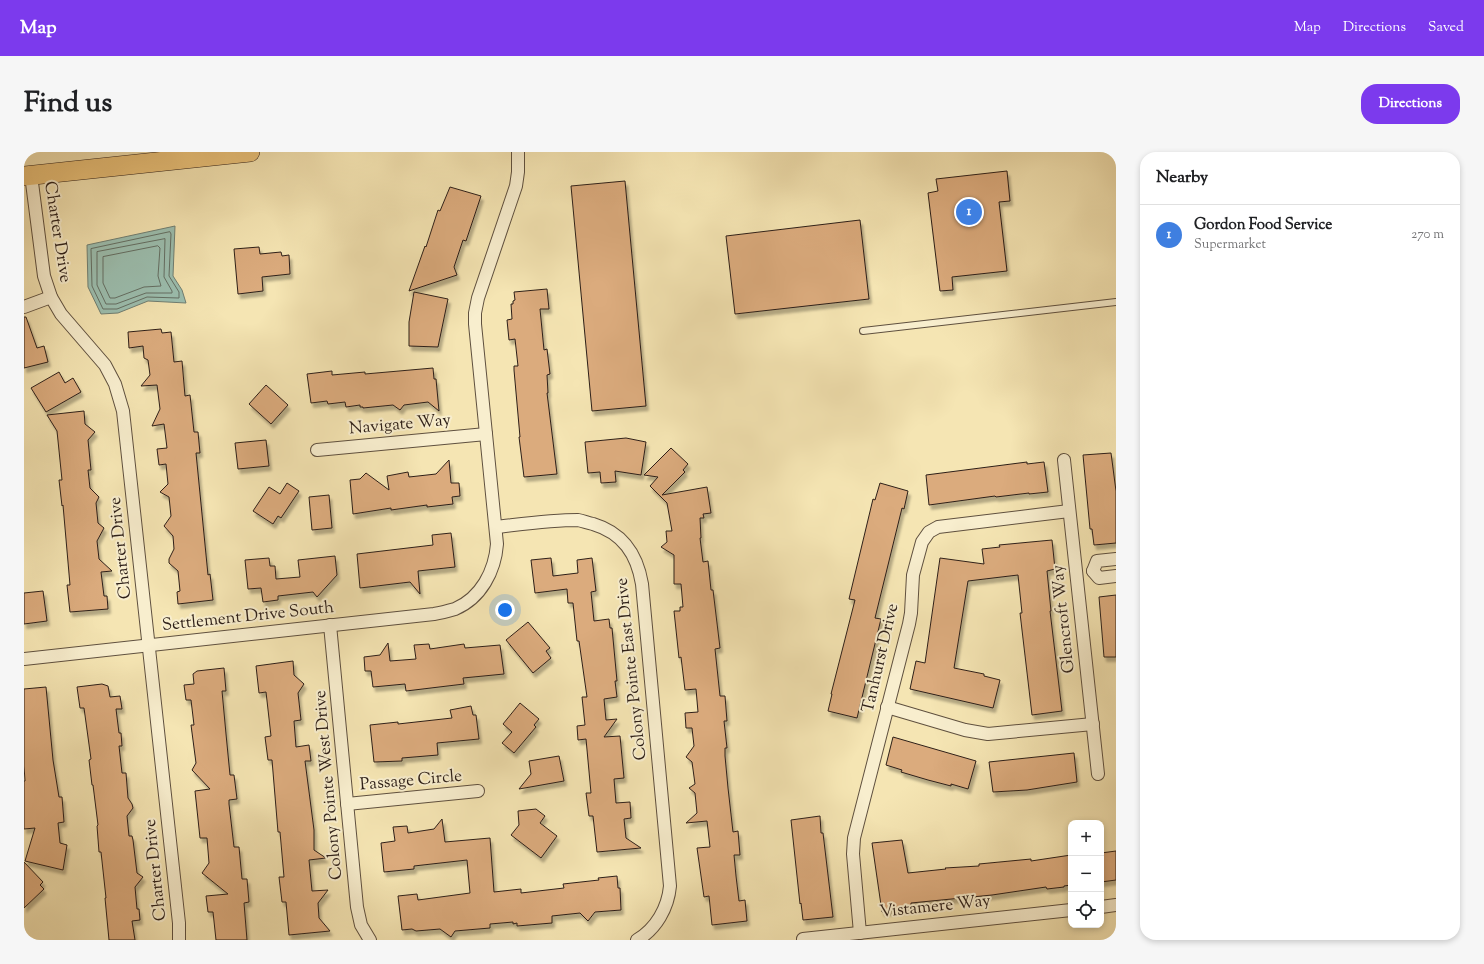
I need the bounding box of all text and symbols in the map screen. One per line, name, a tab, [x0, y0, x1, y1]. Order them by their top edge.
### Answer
text: Map	[20, 15, 57, 42]
text: Map	[1294, 18, 1321, 38]
text: Directions	[1343, 18, 1406, 38]
text: Saved	[1428, 18, 1464, 38]
text: Find us	[24, 84, 112, 124]
button: Directions	[1361, 84, 1460, 124]
text: Nearby	[1156, 166, 1208, 190]
street label: Charter Drive	[37, 180, 77, 284]
pin: 1	[956, 197, 982, 227]
text: Gordon Food Service	[1194, 215, 1332, 236]
text: 1	[1167, 226, 1171, 244]
text: 270 m	[1411, 226, 1444, 244]
text: Supermarket	[1194, 236, 1266, 254]
street label: Navigate Way	[348, 409, 452, 441]
street label: Charter Drive	[104, 496, 138, 600]
street label: Glencroft Way	[1046, 563, 1082, 674]
street label: Colony Pointe East Drive	[610, 577, 654, 761]
street label: Settlement Drive South	[161, 596, 335, 638]
your location	[495, 600, 515, 620]
street label: Tanhurst Drive	[857, 601, 905, 715]
street label: Colony Pointe West Drive	[309, 689, 349, 881]
street label: Passage Circle	[359, 765, 463, 797]
street label: Charter Drive	[139, 818, 173, 922]
map controls	[1068, 820, 1104, 928]
button: +	[1068, 820, 1104, 856]
button: −	[1068, 856, 1104, 892]
street label: Vistamere Way	[878, 889, 992, 925]
button: locate	[1068, 892, 1104, 928]

